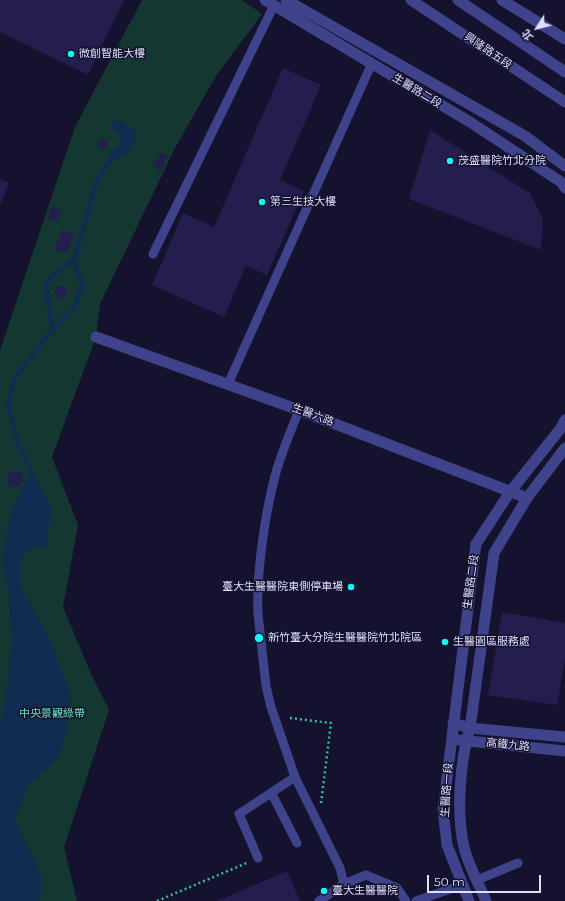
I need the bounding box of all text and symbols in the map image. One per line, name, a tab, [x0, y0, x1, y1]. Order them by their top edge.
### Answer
north arrow	[517, 8, 557, 48]
text: 北	[518, 26, 536, 44]
street label: 興隆路五段	[462, 30, 514, 72]
place label: 微創智能大樓	[79, 47, 145, 61]
marker: 微創智能大樓	[66, 49, 76, 59]
street label: 生醫路二段	[390, 71, 444, 111]
place label: 茂盛醫院竹北分院	[458, 154, 546, 168]
marker: 茂盛醫院竹北分院	[445, 156, 455, 166]
place label: 第三生技大樓	[270, 195, 336, 209]
marker: 第三生技大樓	[257, 197, 267, 207]
street label: 生醫六路	[290, 401, 336, 429]
street label: 生醫路二段	[461, 554, 481, 610]
place label: 臺大生醫醫院東側停車場	[222, 580, 343, 594]
marker: 臺大生醫醫院東側停車場	[346, 582, 356, 592]
place label: 新竹臺大分院生醫醫院竹北院區	[268, 631, 422, 645]
marker: 新竹臺大分院生醫醫院竹北院區	[253, 632, 265, 644]
place label: 生醫園區服務處	[453, 635, 530, 649]
marker: 生醫園區服務處	[440, 637, 450, 647]
park label: 中央景觀綠帶	[19, 707, 85, 721]
street label: 高鐵九路	[485, 736, 531, 754]
street label: 生醫路一段	[438, 762, 456, 818]
scale bar	[429, 867, 543, 893]
text: 50 m	[434, 874, 465, 889]
place label: 臺大生醫醫院	[332, 884, 398, 898]
marker: 臺大生醫醫院	[319, 886, 329, 896]

